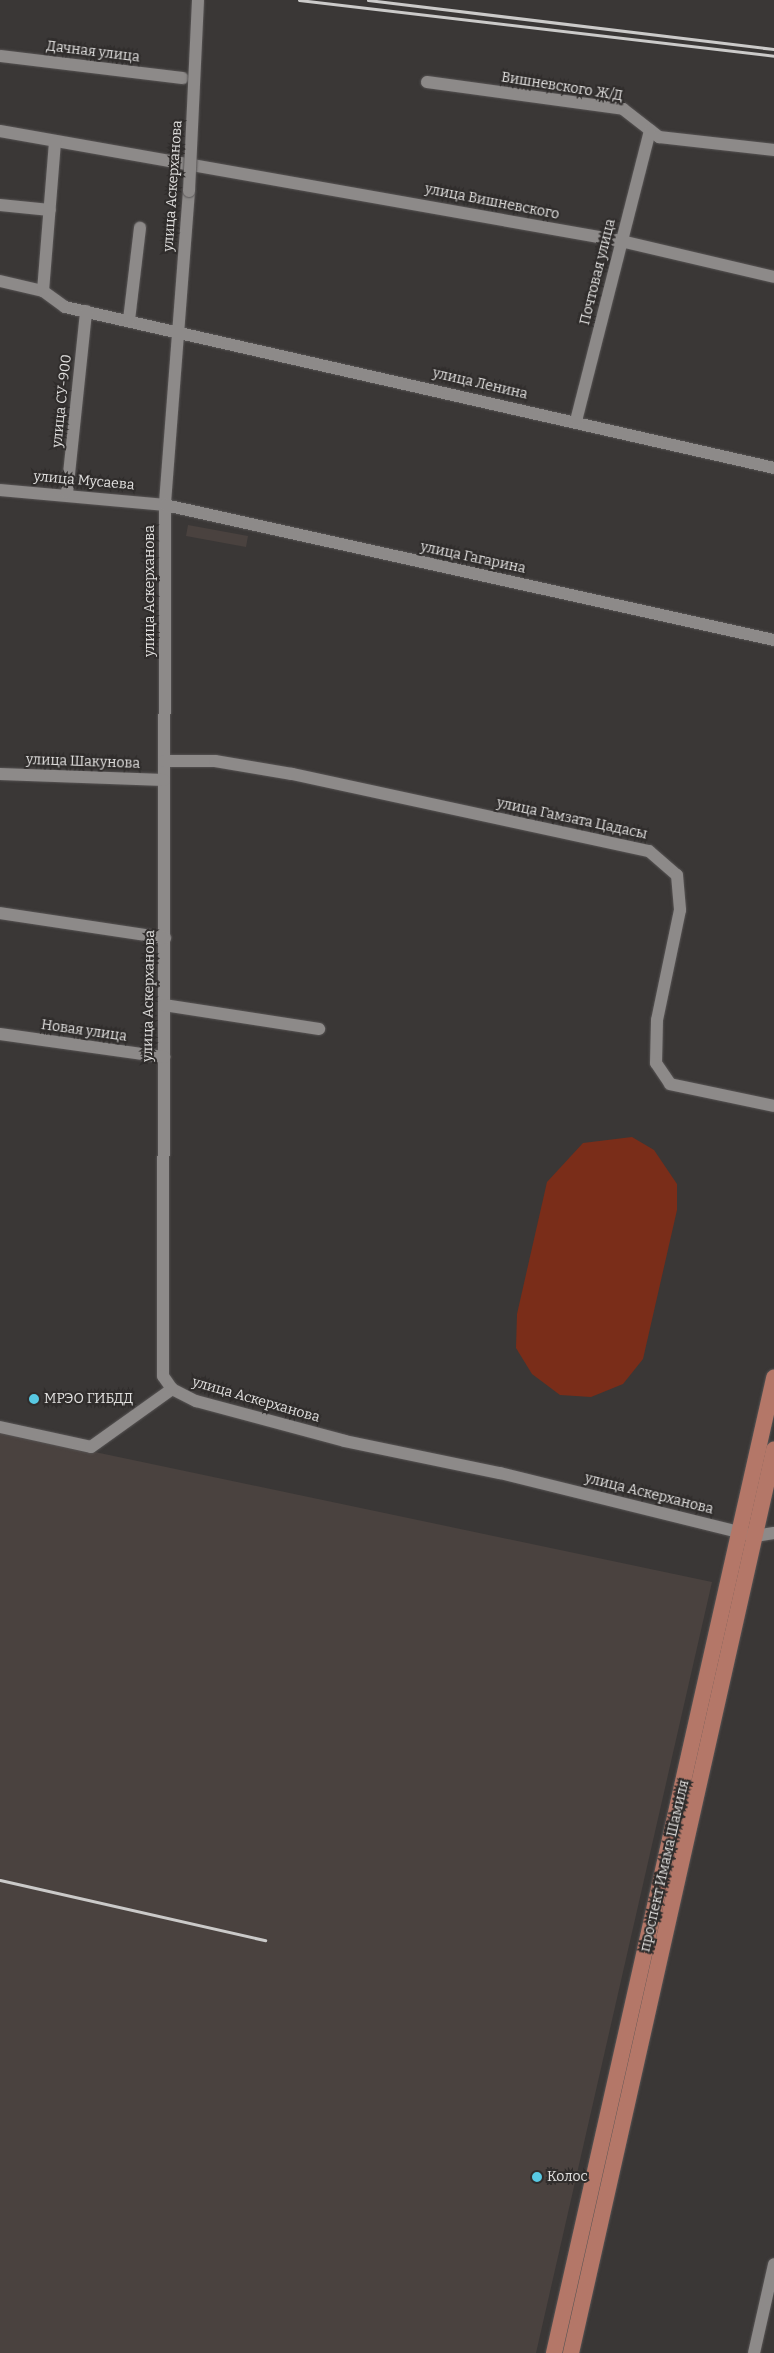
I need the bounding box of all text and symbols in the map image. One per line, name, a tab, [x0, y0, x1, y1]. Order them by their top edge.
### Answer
street label: Дачная улица	[45, 38, 141, 66]
street label: Вишневского Ж/Д	[500, 69, 624, 105]
street label: улица Аскерханова	[160, 120, 186, 252]
street label: улица Вишневского	[423, 181, 561, 223]
street label: Почтовая улица	[577, 217, 619, 327]
street label: улица СУ-900	[49, 353, 75, 449]
street label: улица Ленина	[431, 365, 529, 403]
street label: улица Мусаева	[33, 468, 135, 494]
street label: улица Аскерханова	[142, 525, 158, 657]
street label: улица Гагарина	[419, 539, 527, 577]
street label: улица Шакунова	[26, 752, 140, 772]
street label: улица Гамзата Цадасы	[495, 795, 649, 843]
street label: улица Аскерханова	[139, 930, 159, 1062]
street label: Новая улица	[40, 1017, 128, 1045]
street label: улица Аскерханова	[190, 1374, 322, 1426]
place label: МРЭО ГИБДД	[44, 1391, 133, 1407]
marker: МРЭО ГИБДД	[28, 1393, 40, 1405]
street label: улица Аскерханова	[583, 1470, 715, 1518]
street label: проспект Имама Шамиля	[637, 1779, 693, 1953]
place label: Колос	[547, 2169, 588, 2185]
marker: Колос	[531, 2171, 543, 2183]

